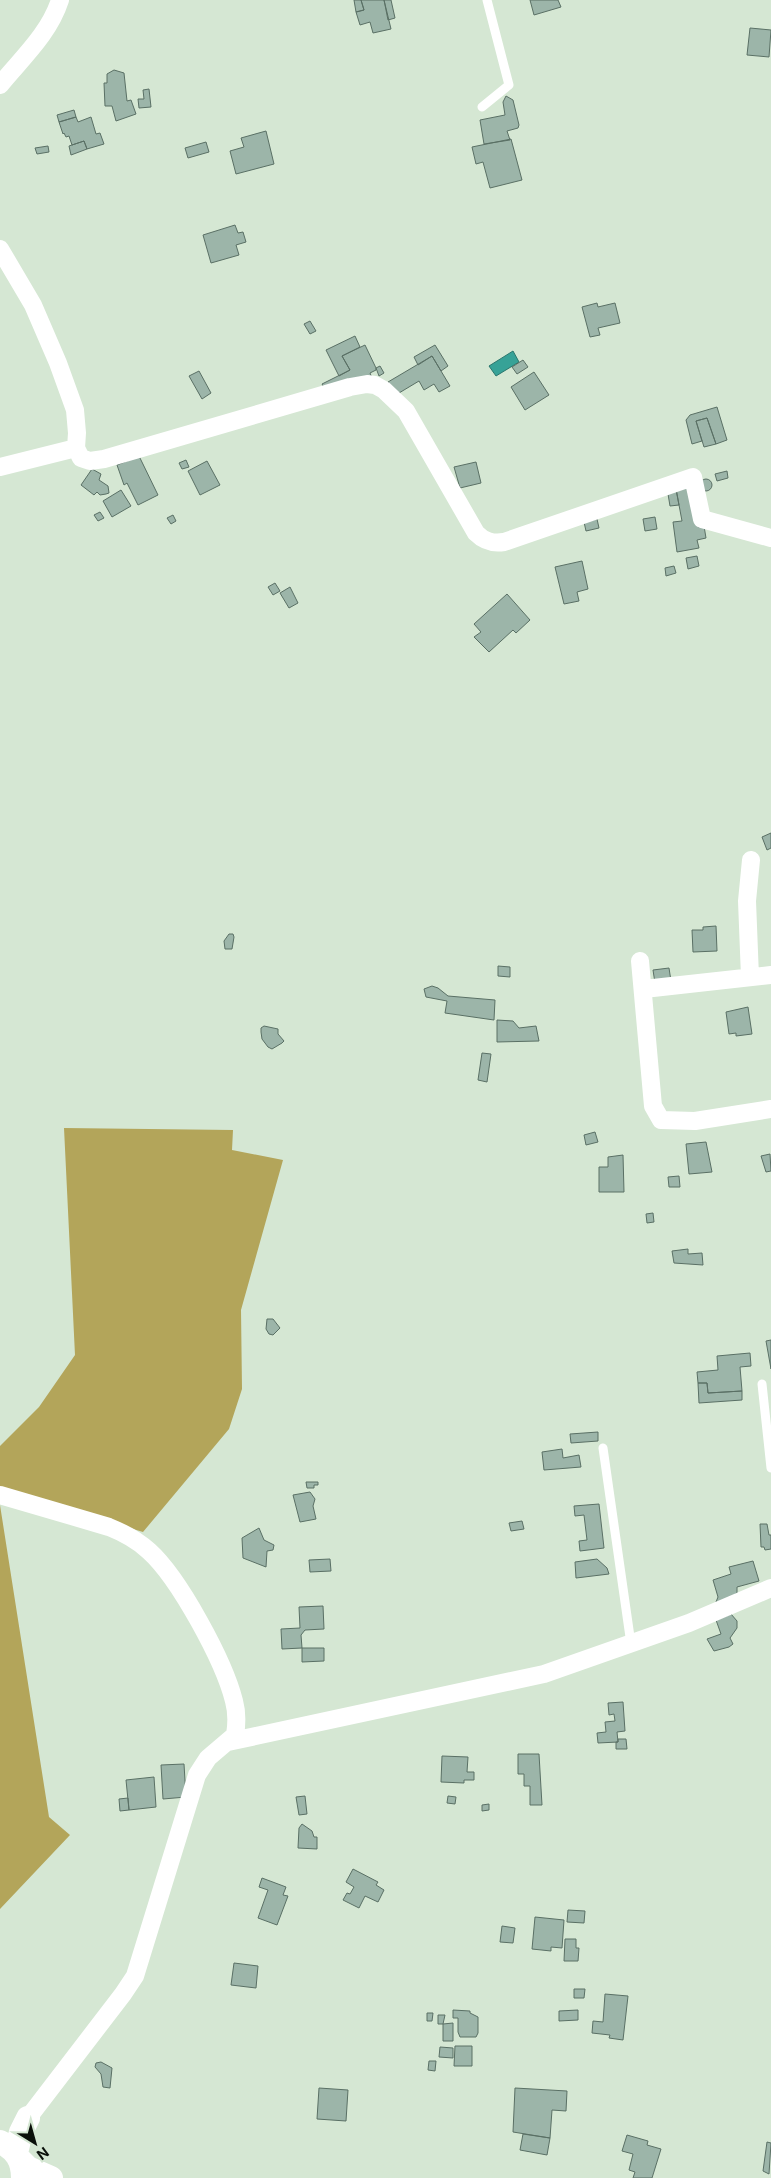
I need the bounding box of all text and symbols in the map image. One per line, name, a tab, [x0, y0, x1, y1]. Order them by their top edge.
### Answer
north arrow	[10, 2118, 60, 2168]
text: N	[34, 2144, 53, 2164]

